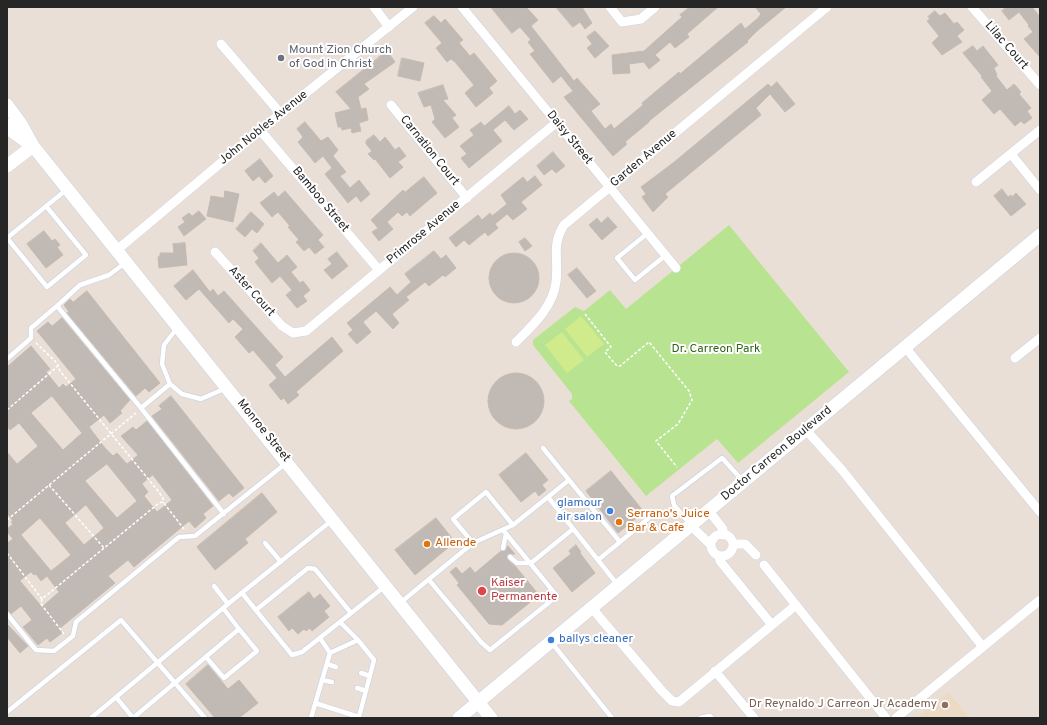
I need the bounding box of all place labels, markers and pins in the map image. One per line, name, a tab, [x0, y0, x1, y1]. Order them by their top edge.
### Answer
place label: Mount Zion Church of God in Christ	[289, 44, 392, 72]
marker: Mount Zion Church of God in Christ	[276, 53, 286, 63]
place label: glamour air salon	[557, 497, 602, 525]
marker: glamour air salon	[605, 506, 615, 516]
place label: Serrano's Juice Bar & Cafe	[627, 508, 710, 536]
marker: Serrano's Juice Bar & Cafe	[614, 517, 624, 527]
place label: Allende	[435, 537, 476, 551]
marker: Allende	[422, 539, 432, 549]
place label: Kaiser Permanente	[491, 577, 557, 605]
marker: Kaiser Permanente	[476, 585, 488, 597]
place label: ballys cleaner	[559, 633, 633, 647]
marker: ballys cleaner	[546, 635, 556, 645]
place label: Dr Reynaldo J Carreon Jr Academy	[749, 698, 937, 712]
marker: Dr Reynaldo J Carreon Jr Academy	[940, 700, 950, 710]

